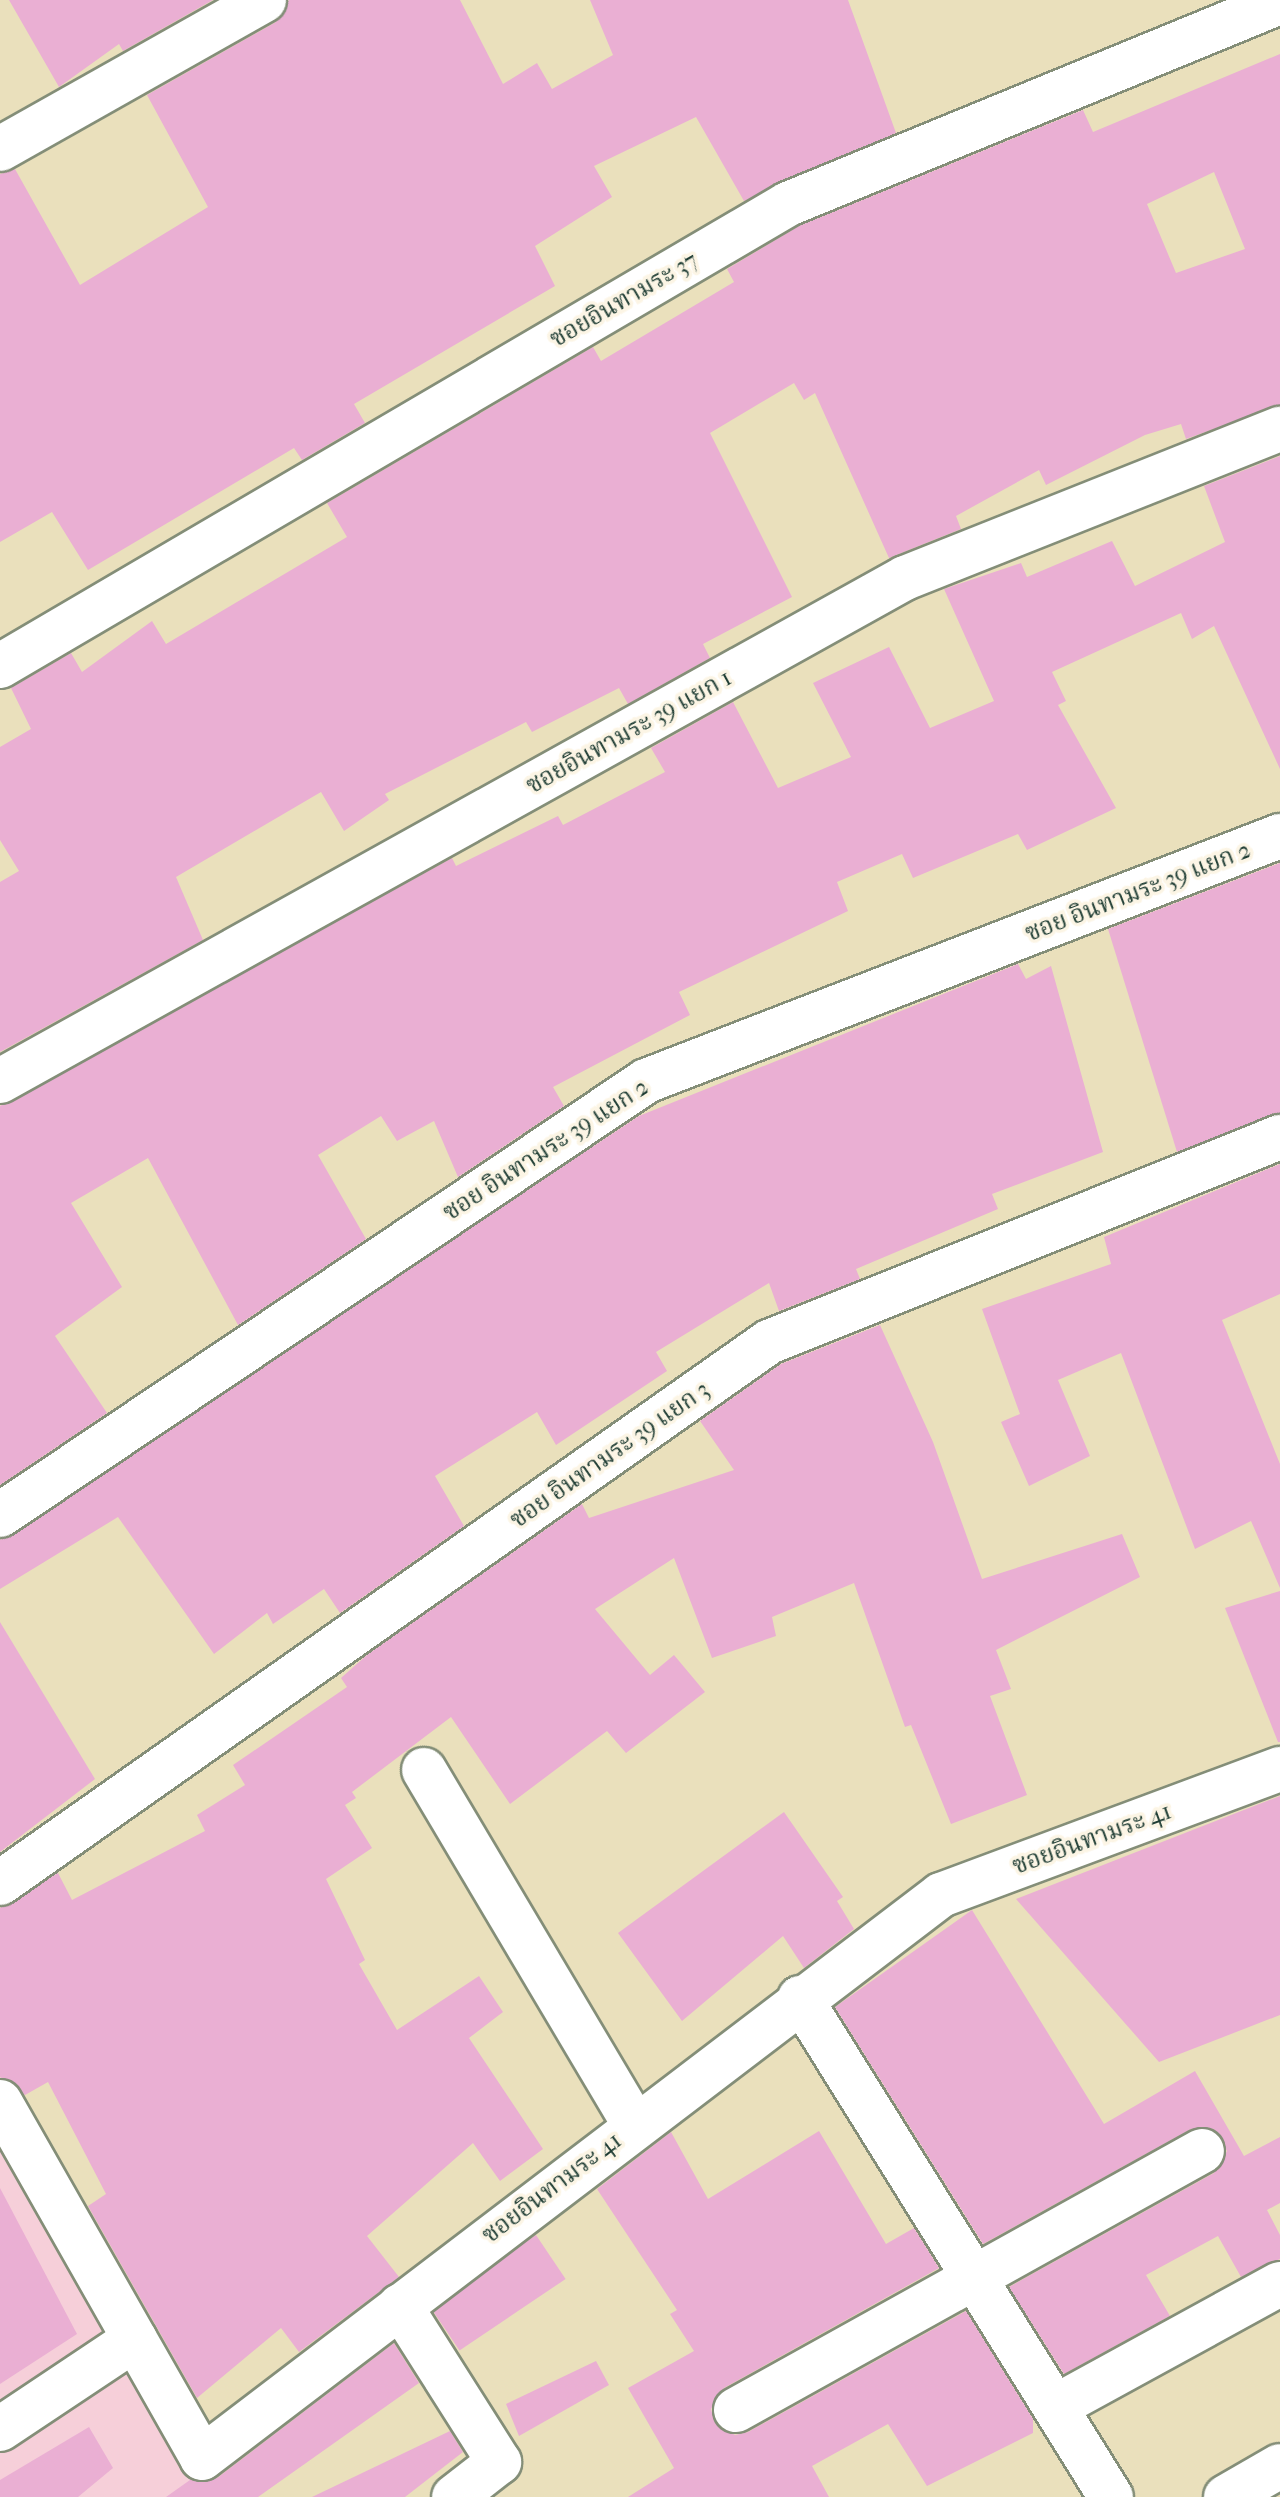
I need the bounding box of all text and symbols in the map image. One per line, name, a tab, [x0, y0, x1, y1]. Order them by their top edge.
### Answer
street label: ซอยอินทามระ 37	[545, 246, 703, 354]
street label: ซอยอินทามระ 39 แยก 1	[521, 664, 737, 800]
street label: ซอย อินทามระ 39 แยก 2	[1021, 836, 1255, 948]
street label: ซอย อินทามระ 39 แยก 2	[438, 1073, 654, 1227]
street label: ซอย อินทามระ 39 แยก 3	[505, 1375, 715, 1535]
street label: ซอยอินทามระ 41	[1009, 1797, 1175, 1881]
street label: ซอยอินทามระ 41	[477, 2126, 627, 2250]

